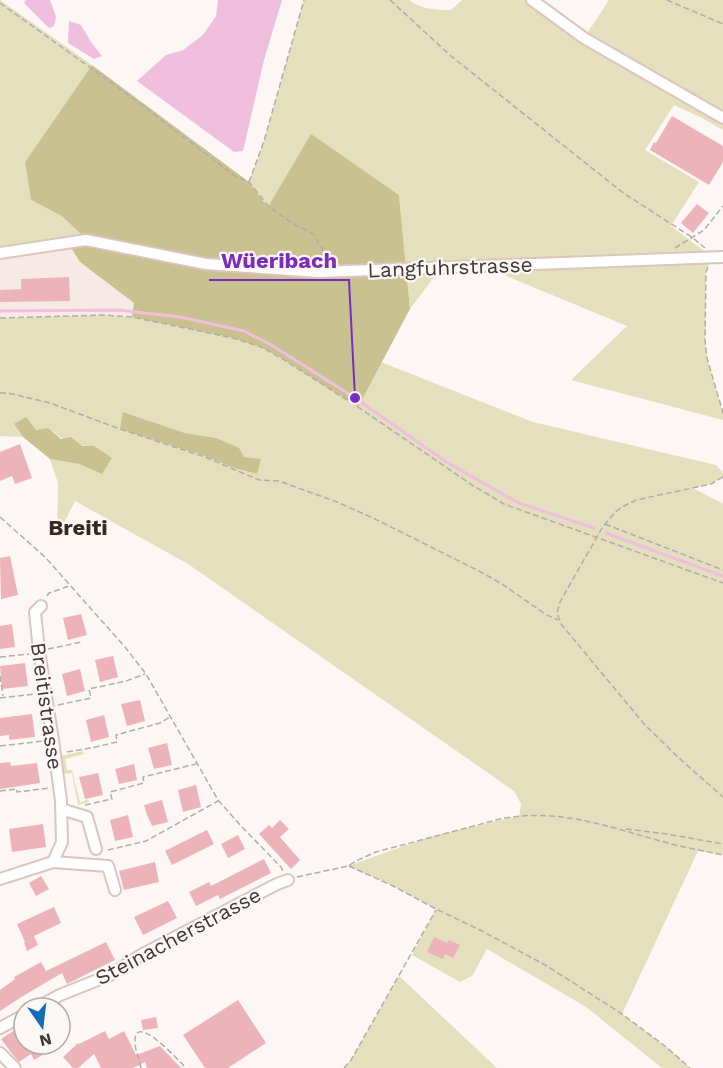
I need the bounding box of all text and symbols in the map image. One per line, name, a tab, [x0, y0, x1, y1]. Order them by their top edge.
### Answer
callout: Wüeribach	[209, 240, 349, 280]
text: Wüeribach	[221, 248, 337, 273]
street label: Langfuhrstrasse	[367, 252, 533, 282]
district label: Breiti	[48, 515, 108, 540]
street label: Breitistrasse	[26, 641, 68, 771]
street label: Steinacherstrasse	[91, 882, 265, 990]
north arrow	[12, 996, 72, 1056]
text: N	[37, 1029, 54, 1051]

